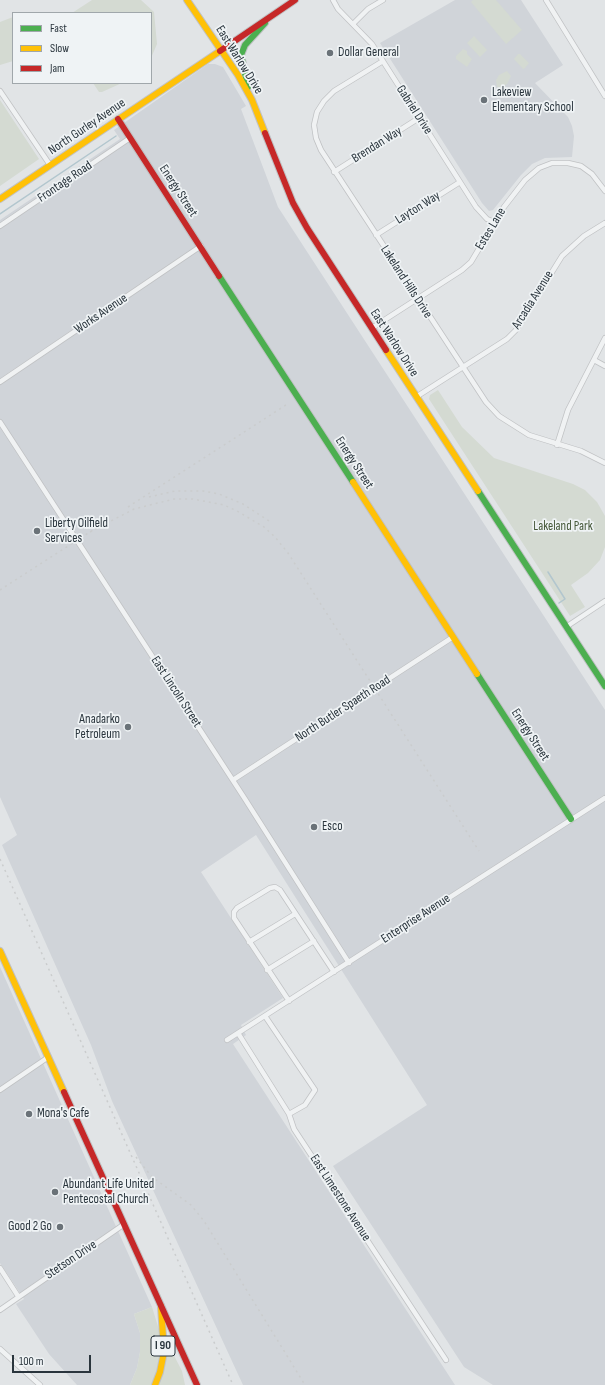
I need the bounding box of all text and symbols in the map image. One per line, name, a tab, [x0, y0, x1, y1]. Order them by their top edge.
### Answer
legend	[12, 12, 152, 84]
text: Fast	[50, 21, 67, 36]
street label: East Warlow Drive	[212, 23, 266, 97]
text: Slow	[50, 41, 69, 56]
place label: Dollar General	[338, 45, 399, 61]
marker: Dollar General	[325, 48, 335, 58]
text: Jam	[50, 61, 65, 76]
street label: Gabriel Drive	[392, 83, 436, 137]
place label: Lakeview Elementary School	[492, 85, 574, 116]
street label: North Gurley Avenue	[45, 95, 129, 159]
marker: Lakeview Elementary School	[479, 95, 489, 105]
street label: Brendan Way	[349, 123, 405, 167]
street label: Frontage Road	[35, 158, 95, 206]
street label: Energy Street	[155, 162, 201, 220]
street label: Layton Way	[393, 188, 443, 228]
street label: Estes Lane	[472, 205, 510, 253]
street label: Lakeland Hills Drive	[377, 243, 435, 321]
street label: Arcadia Avenue	[509, 268, 557, 332]
street label: Works Avenue	[71, 291, 131, 337]
street label: East Warlow Drive	[366, 306, 422, 380]
street label: Energy Street	[331, 434, 377, 492]
place label: Liberty Oilfield Services	[45, 516, 108, 547]
park label: Lakeland Park	[533, 519, 593, 535]
marker: Liberty Oilfield Services	[32, 526, 42, 536]
street label: East Lincoln Street	[147, 654, 205, 730]
street label: North Butler Spaeth Road	[292, 672, 394, 746]
street label: Energy Street	[507, 706, 553, 764]
place label: Anadarko Petroleum	[75, 712, 120, 743]
marker: Anadarko Petroleum	[123, 722, 133, 732]
place label: Esco	[322, 819, 343, 835]
marker: Esco	[309, 822, 319, 832]
street label: Enterprise Avenue	[379, 891, 453, 947]
place label: Mona's Cafe	[37, 1106, 89, 1122]
marker: Mona's Cafe	[24, 1109, 34, 1119]
street label: East Limestone Avenue	[306, 1152, 374, 1244]
place label: Abundant Life United Pentecostal Church	[63, 1177, 154, 1208]
marker: Abundant Life United Pentecostal Church	[50, 1187, 60, 1197]
place label: Good 2 Go	[8, 1219, 52, 1235]
marker: Good 2 Go	[55, 1222, 65, 1232]
street label: Stetson Drive	[42, 1237, 100, 1283]
road number: I 90	[151, 1336, 175, 1356]
scale bar	[14, 1347, 93, 1373]
text: 100 m	[19, 1354, 44, 1369]

